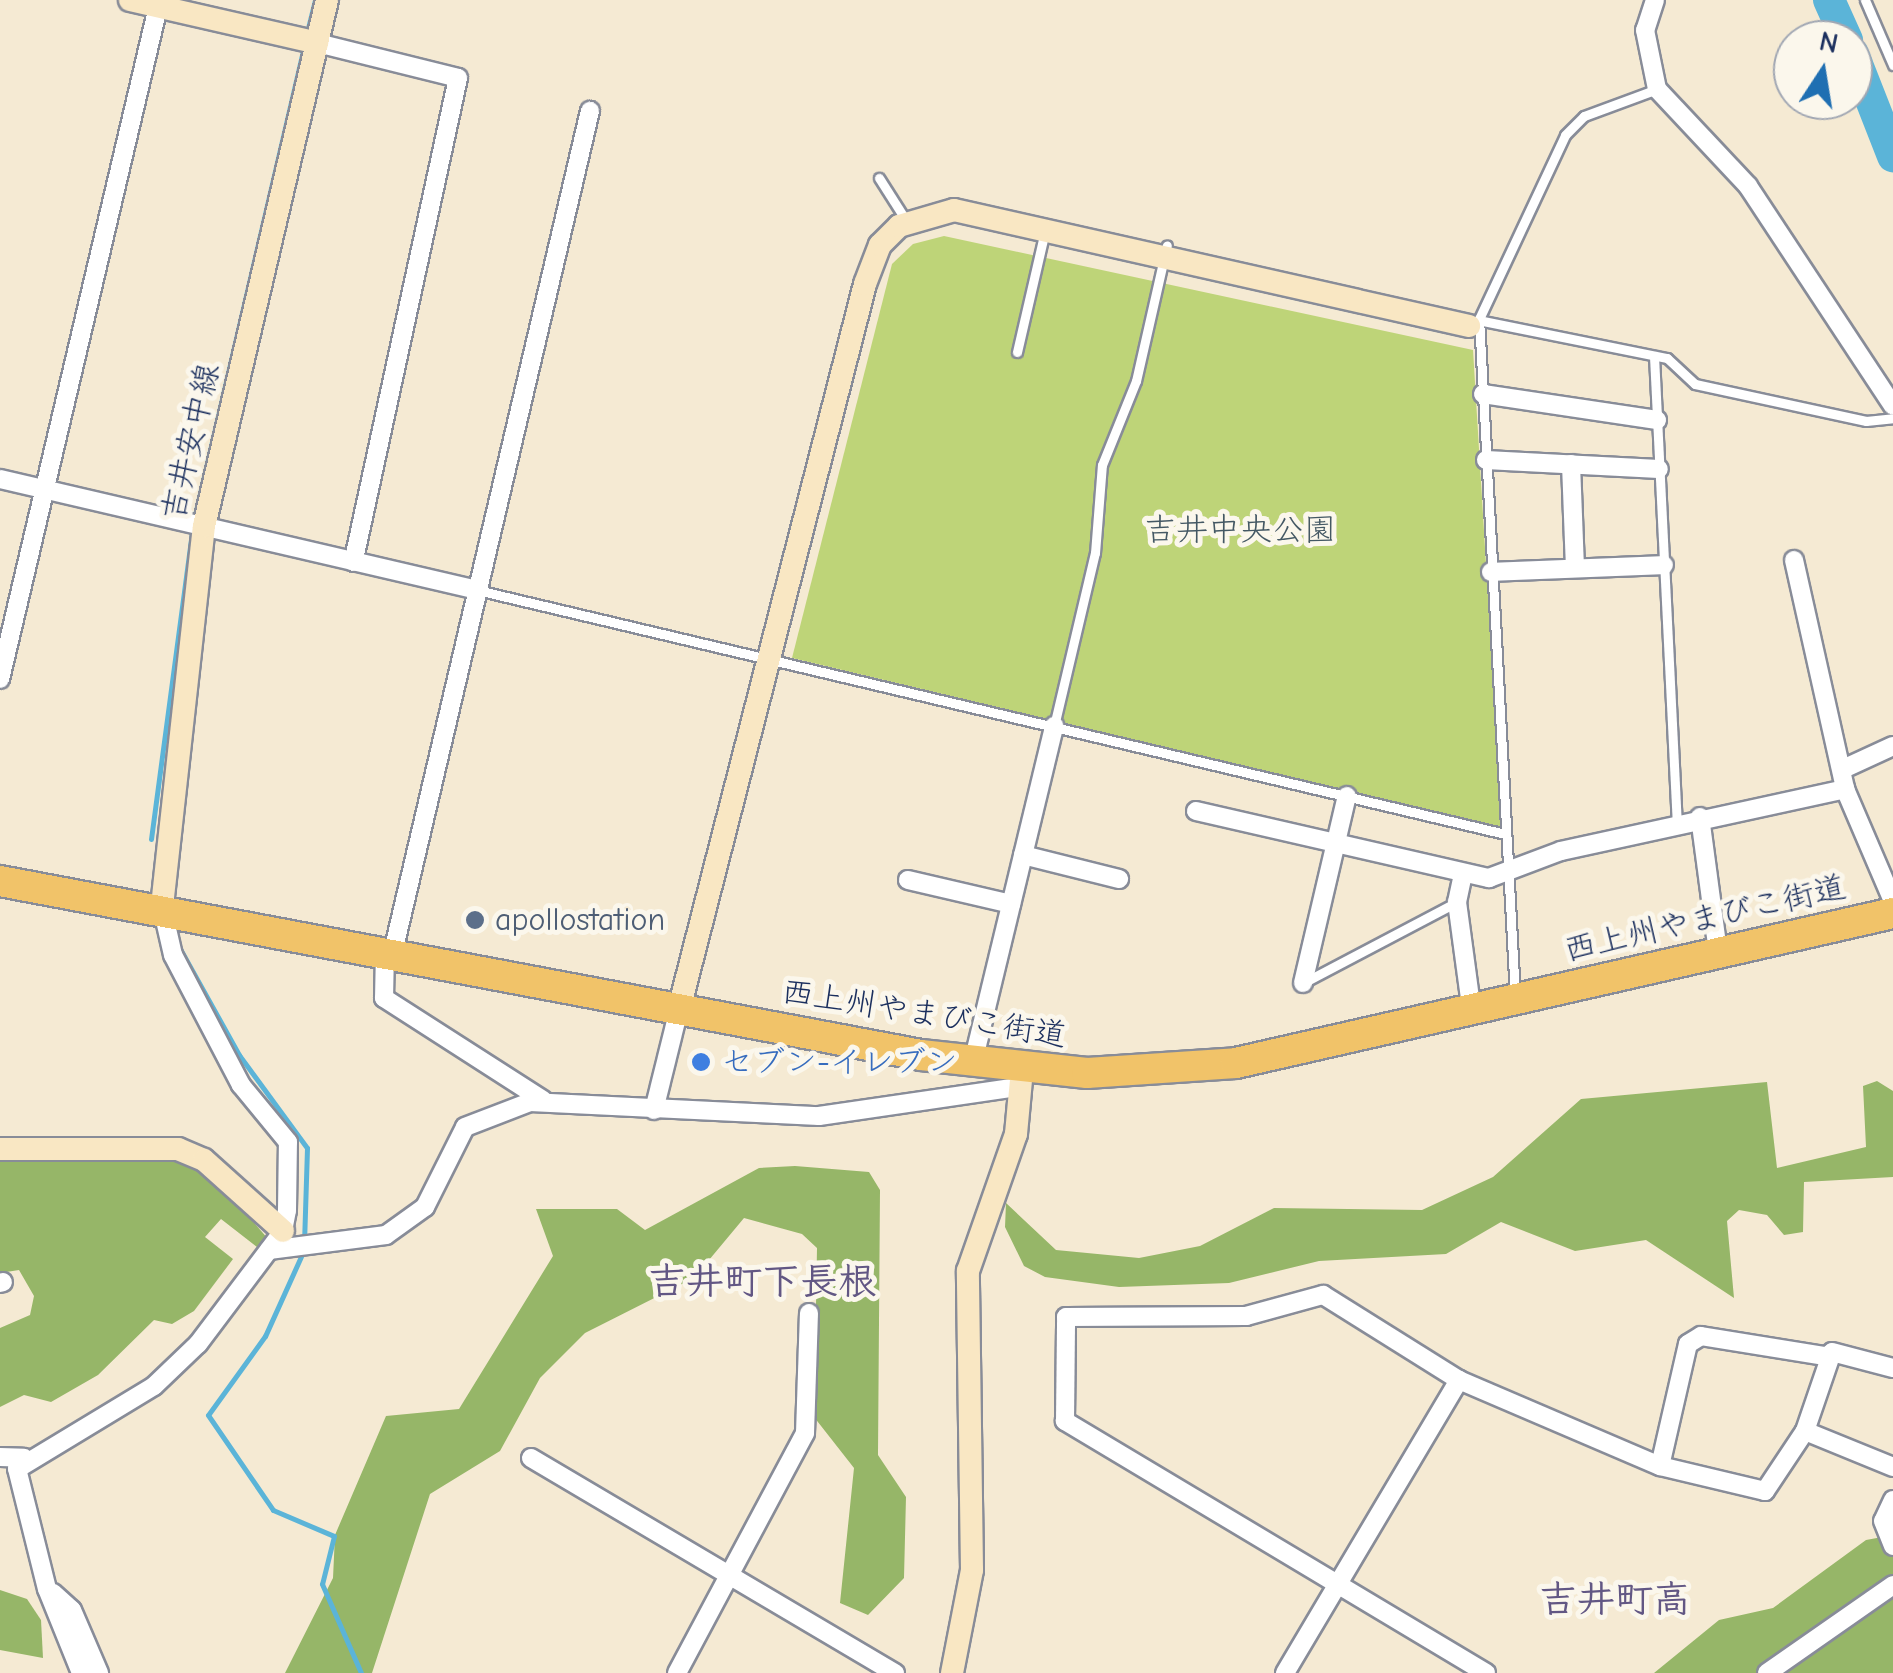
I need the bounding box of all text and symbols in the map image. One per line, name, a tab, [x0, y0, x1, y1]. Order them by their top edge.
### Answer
north arrow	[1773, 20, 1873, 120]
text: N	[1817, 25, 1841, 60]
street label: 吉井安中線	[154, 360, 228, 524]
park label: 吉井中央公園	[1144, 511, 1336, 549]
street label: 西上州やまびこ街道	[1560, 868, 1850, 970]
place label: apollostation	[495, 901, 665, 939]
marker: apollostation	[464, 909, 486, 931]
street label: 西上州やまびこ街道	[779, 973, 1069, 1055]
place label: セブン-イレブン	[721, 1043, 958, 1081]
marker: セブン-イレブン	[690, 1051, 712, 1073]
district label: 吉井町下長根	[648, 1260, 876, 1306]
district label: 吉井町高	[1539, 1578, 1691, 1624]

